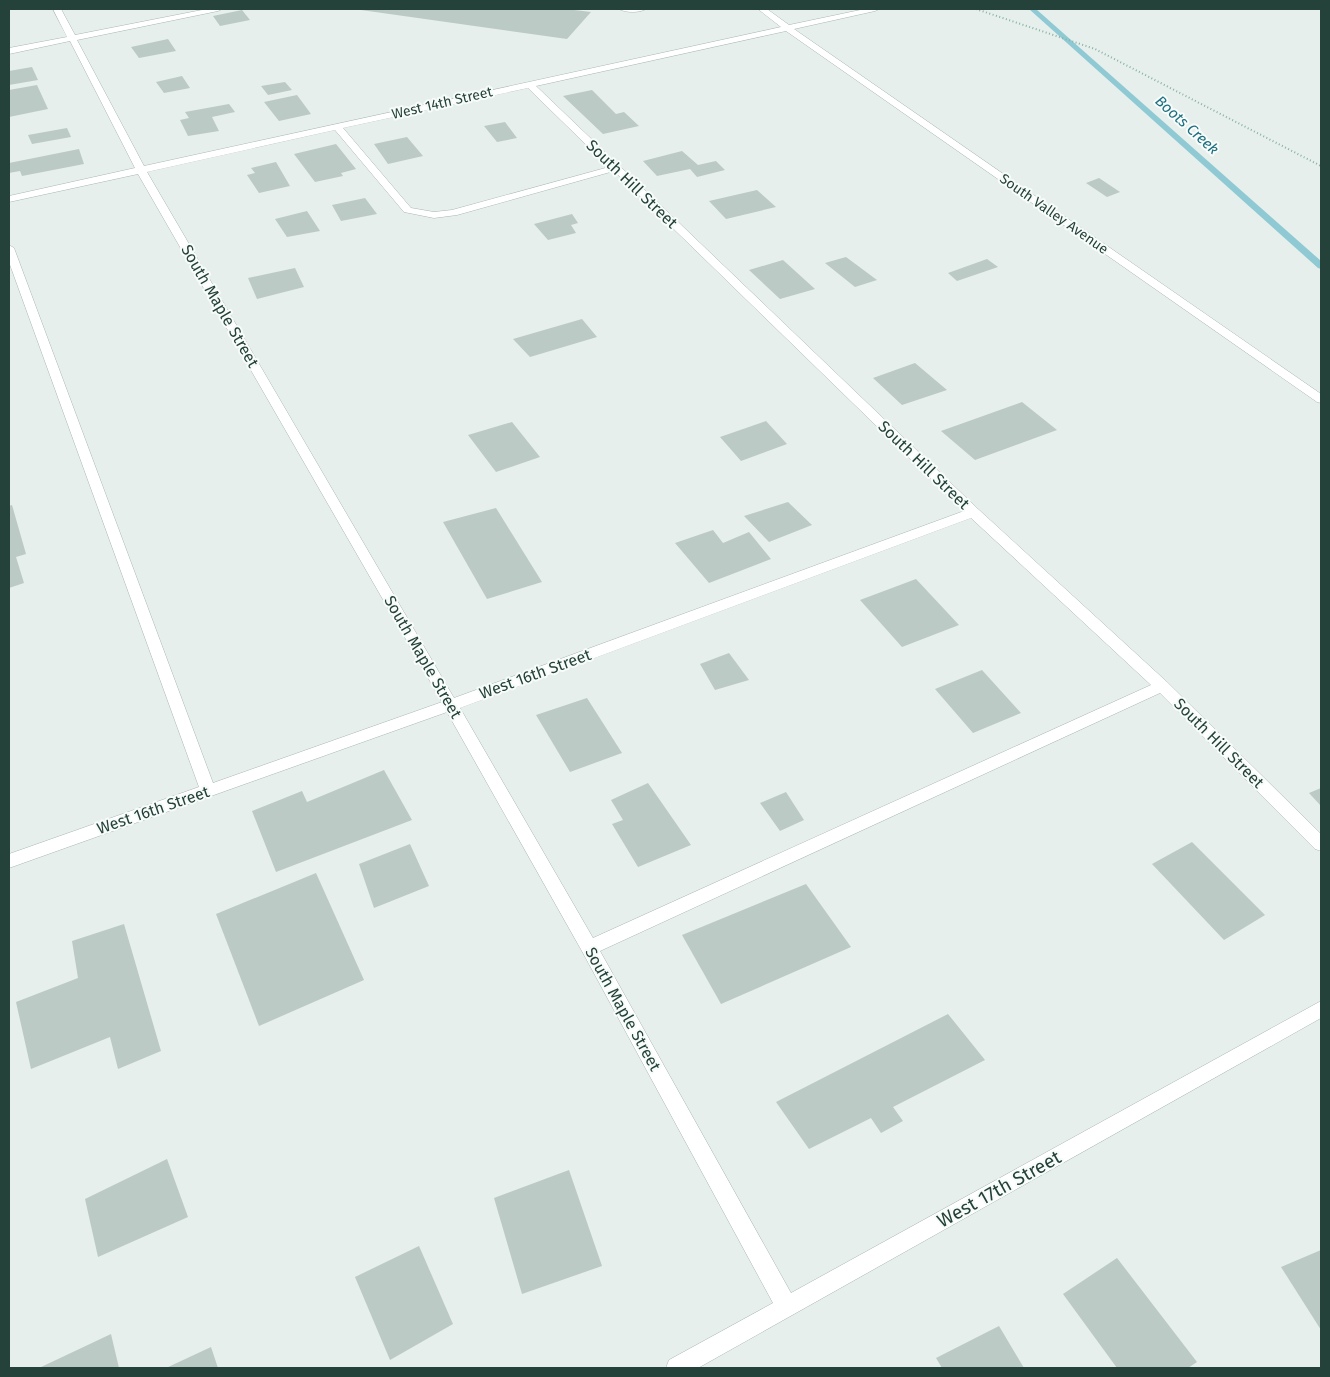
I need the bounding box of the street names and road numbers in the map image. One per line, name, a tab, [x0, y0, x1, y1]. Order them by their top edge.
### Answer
street label: West 14th Street	[390, 83, 495, 123]
street label: South Hill Street	[583, 136, 682, 232]
street label: South Valley Avenue	[997, 170, 1111, 258]
street label: South Maple Street	[177, 241, 263, 371]
street label: South Hill Street	[875, 417, 974, 513]
street label: South Maple Street	[380, 592, 466, 722]
street label: West 16th Street	[477, 645, 594, 703]
street label: South Hill Street	[1170, 694, 1268, 792]
street label: West 16th Street	[94, 782, 212, 838]
street label: South Maple Street	[581, 944, 665, 1074]
street label: West 17th Street	[933, 1145, 1065, 1232]

